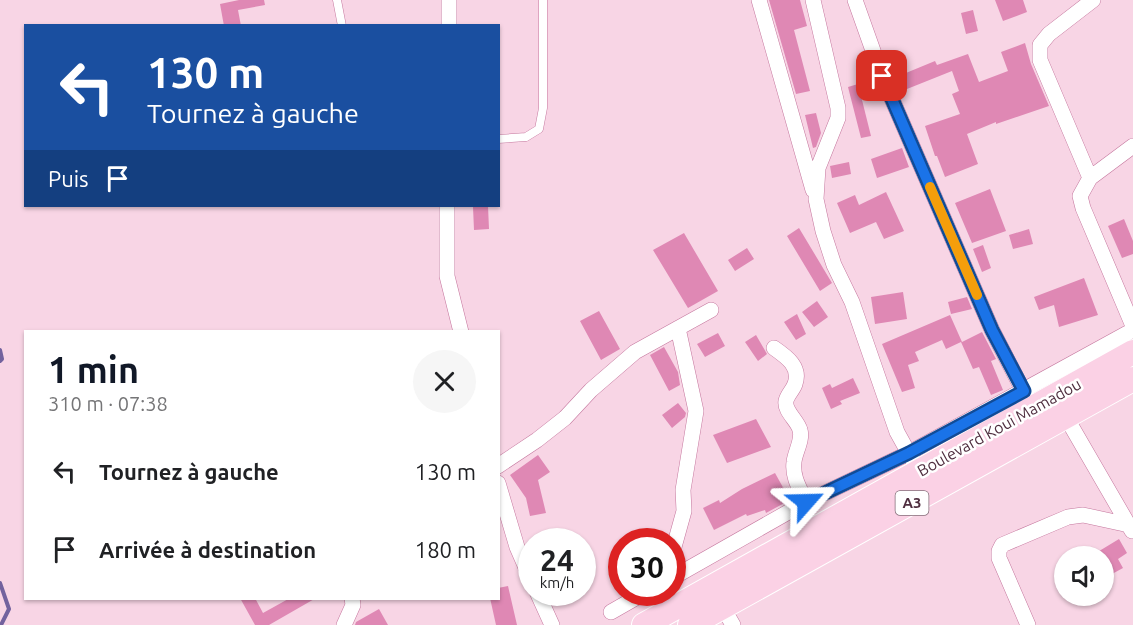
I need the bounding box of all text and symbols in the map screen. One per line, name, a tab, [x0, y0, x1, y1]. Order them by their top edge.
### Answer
icon: left	[48, 48, 126, 126]
text: 130 m	[147, 49, 264, 96]
pin	[856, 50, 907, 101]
icon: arrive	[865, 59, 898, 92]
text: Tournez à gauche	[147, 98, 359, 128]
icon: arrive	[101, 162, 134, 195]
text: Puis	[48, 166, 89, 191]
text: 1 min	[48, 349, 139, 390]
button: close	[413, 350, 476, 413]
street label: Boulevard Koui Mamadou	[914, 374, 1084, 480]
text: 310 m · 07:38	[48, 392, 168, 415]
icon: left	[48, 455, 81, 488]
text: Tournez à gauche	[99, 459, 279, 484]
text: 130 m	[415, 459, 476, 484]
position arrow	[774, 470, 838, 534]
road number: A3	[896, 491, 928, 515]
speed limit sign: 30	[608, 528, 686, 606]
icon: arrive	[48, 533, 81, 566]
text: Arrivée à destination	[99, 537, 316, 562]
text: 180 m	[415, 537, 476, 562]
text: 24	[540, 543, 574, 577]
map controls	[1054, 546, 1114, 606]
button: sound	[1054, 546, 1114, 606]
text: km/h	[540, 574, 574, 591]

